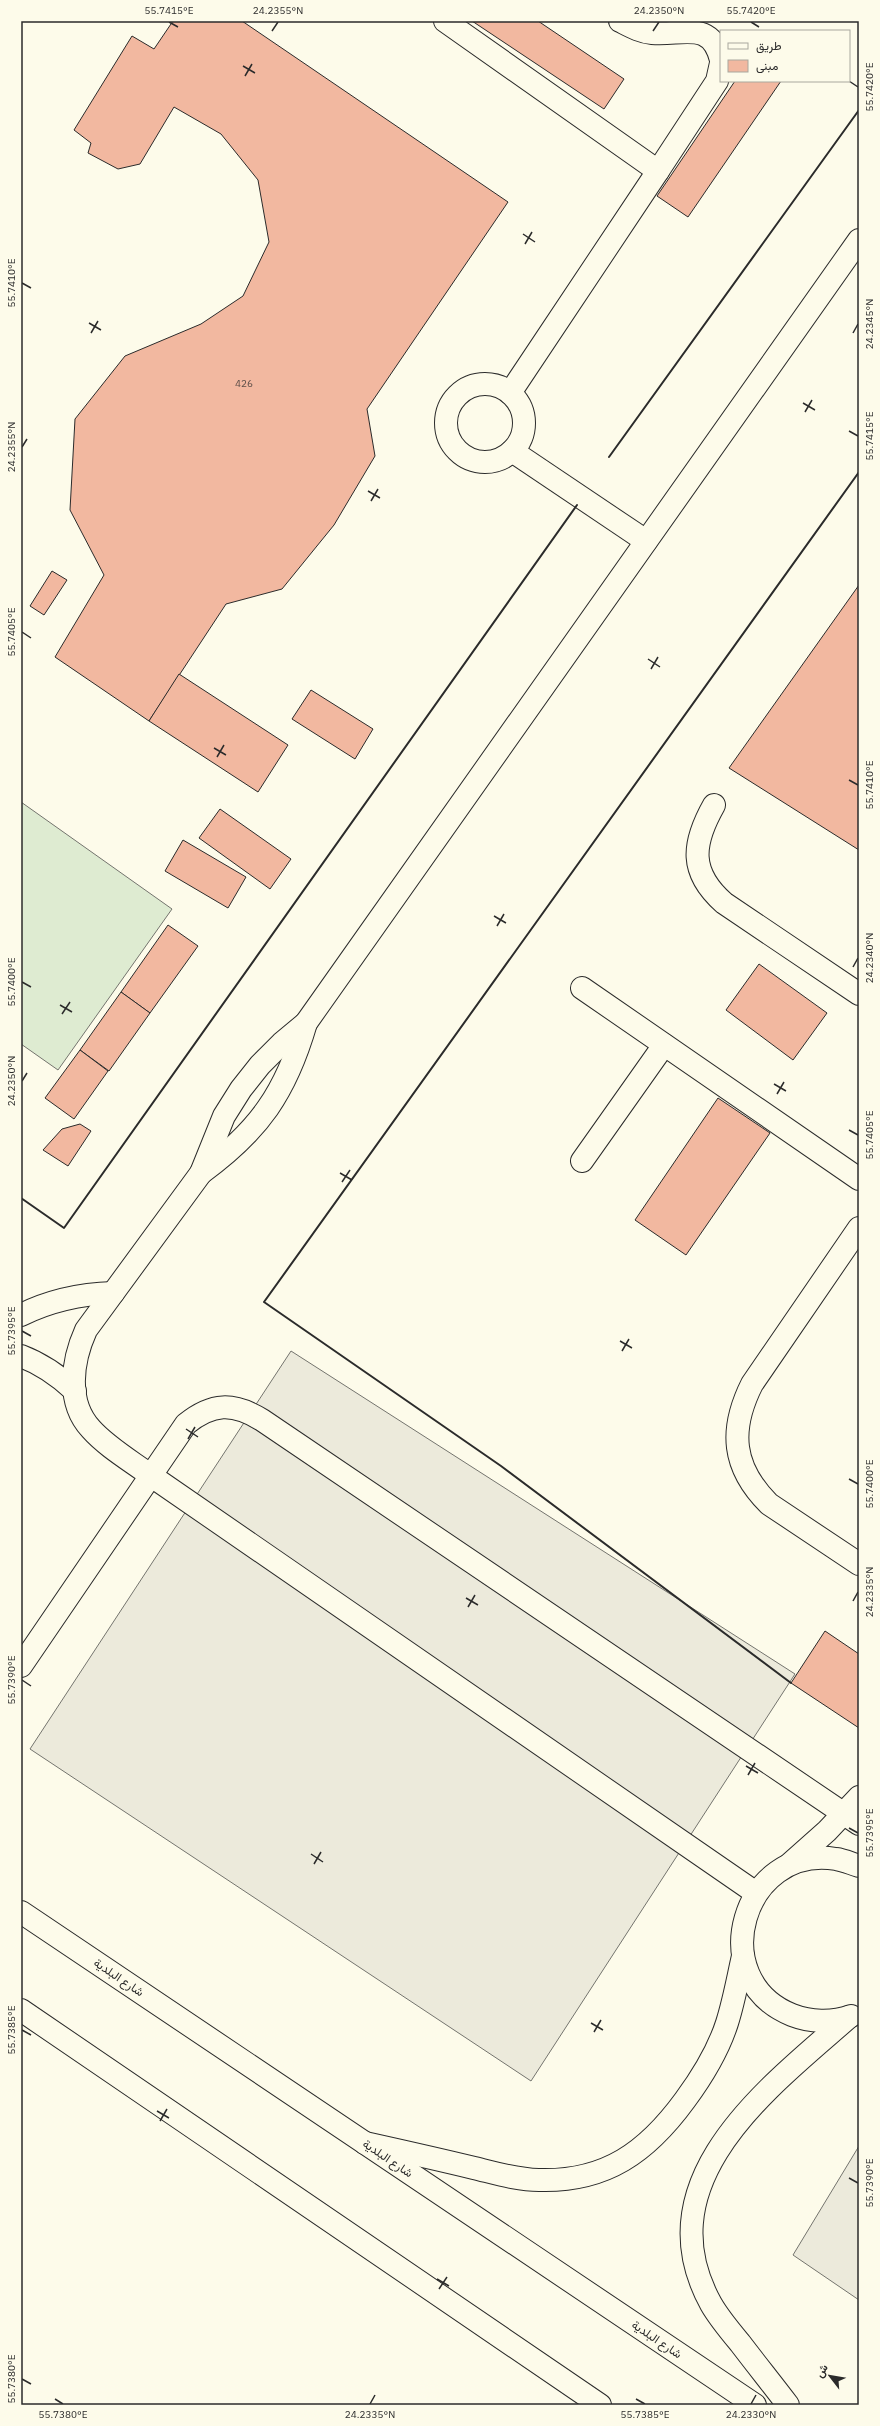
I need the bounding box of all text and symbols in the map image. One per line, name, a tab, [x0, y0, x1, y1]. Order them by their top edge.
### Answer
text: 55.7415°E	[144, 4, 194, 17]
text: 24.2355°N	[253, 4, 303, 17]
text: 24.2350°N	[634, 4, 684, 17]
text: 55.7420°E	[726, 4, 776, 17]
legend	[720, 30, 850, 82]
text: طريق	[756, 38, 782, 54]
text: مبنى	[756, 58, 778, 74]
text: 55.7420°E	[863, 62, 876, 112]
text: 55.7410°E	[5, 258, 18, 308]
text: 24.2345°N	[863, 299, 876, 349]
house number: 426	[235, 377, 253, 390]
text: 55.7415°E	[863, 411, 876, 461]
text: 24.2355°N	[5, 422, 18, 472]
text: 55.7405°E	[5, 607, 18, 657]
text: 55.7410°E	[863, 760, 876, 810]
text: 24.2340°N	[863, 933, 876, 983]
text: 55.7400°E	[5, 957, 18, 1007]
text: 24.2350°N	[5, 1056, 18, 1106]
text: 55.7405°E	[863, 1110, 876, 1160]
text: 55.7395°E	[5, 1306, 18, 1356]
text: 55.7400°E	[863, 1459, 876, 1509]
text: 24.2335°N	[863, 1567, 876, 1617]
text: 55.7390°E	[5, 1655, 18, 1705]
text: 55.7395°E	[863, 1808, 876, 1858]
street label: شارع البلدية	[90, 1955, 147, 2001]
text: 55.7385°E	[5, 2005, 18, 2055]
street label: شارع البلدية	[359, 2136, 416, 2182]
text: 55.7390°E	[863, 2158, 876, 2208]
street label: شارع البلدية	[628, 2317, 685, 2363]
text: 55.7380°E	[5, 2354, 18, 2404]
north arrow	[810, 2356, 850, 2396]
text: ش	[812, 2362, 831, 2380]
text: 55.7380°E	[38, 2408, 88, 2421]
text: 24.2335°N	[345, 2408, 395, 2421]
text: 55.7385°E	[620, 2408, 670, 2421]
text: 24.2330°N	[726, 2408, 776, 2421]

